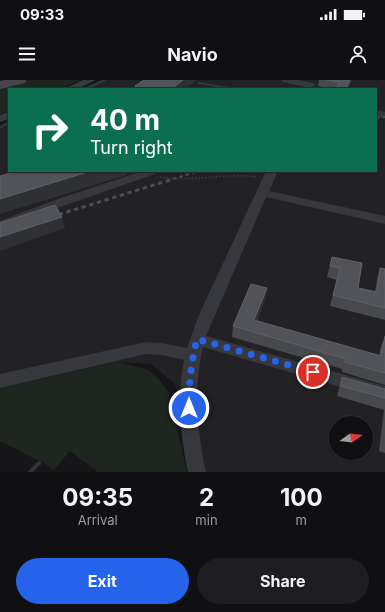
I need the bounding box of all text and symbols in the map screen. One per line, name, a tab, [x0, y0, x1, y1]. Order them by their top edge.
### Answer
text: 09:33	[20, 5, 64, 24]
icon: menu	[16, 43, 38, 65]
icon: person	[347, 43, 369, 65]
text: Navio	[167, 44, 218, 65]
text: 40 m	[90, 103, 160, 137]
icon: right	[24, 104, 76, 156]
text: Turn right	[90, 137, 173, 158]
pin	[296, 355, 330, 389]
icon: arrive	[302, 361, 324, 383]
position arrow	[168, 387, 210, 429]
north arrow	[329, 416, 373, 460]
map controls	[329, 416, 373, 460]
text: 09:35	[62, 483, 133, 512]
text: 2	[199, 483, 214, 512]
text: 100	[280, 483, 323, 512]
text: Arrival	[78, 512, 118, 528]
text: min	[195, 512, 218, 528]
text: m	[296, 512, 307, 528]
button: Exit	[16, 558, 189, 604]
button: Share	[197, 558, 369, 604]

